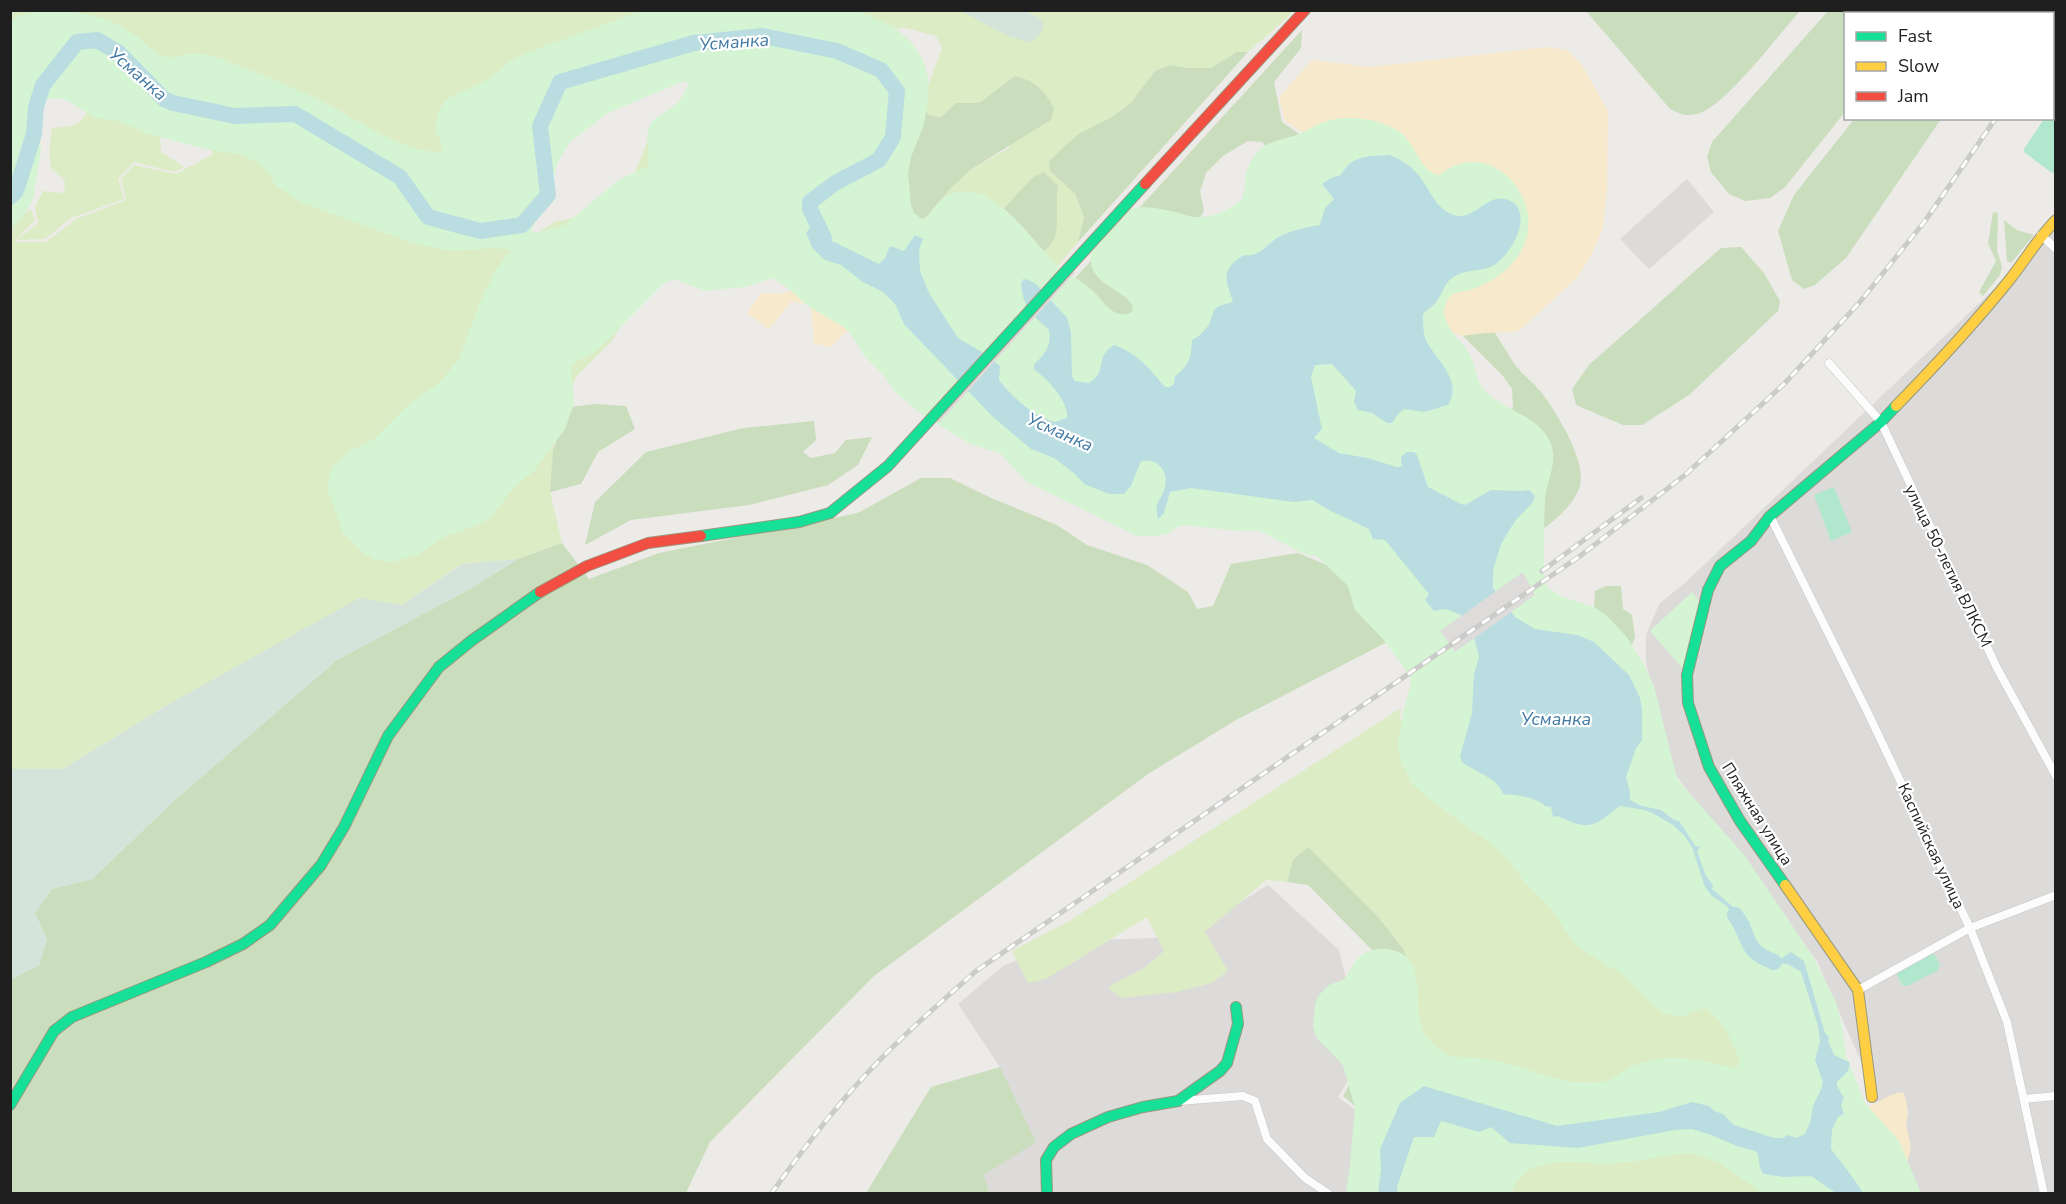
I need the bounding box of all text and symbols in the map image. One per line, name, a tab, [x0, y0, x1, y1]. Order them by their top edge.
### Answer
legend	[1844, 12, 2054, 120]
text: Fast	[1898, 24, 1933, 48]
water label: Усманка	[698, 28, 770, 56]
water label: Усманка	[104, 42, 172, 106]
text: Slow	[1898, 54, 1939, 78]
text: Jam	[1897, 84, 1929, 108]
water label: Усманка	[1023, 407, 1097, 457]
street label: улица 50-летия ВЛКСМ	[1899, 481, 1997, 651]
water label: Усманка	[1521, 707, 1591, 731]
street label: Пляжная улица	[1716, 758, 1798, 870]
street label: Каспийская улица	[1892, 780, 1970, 912]

